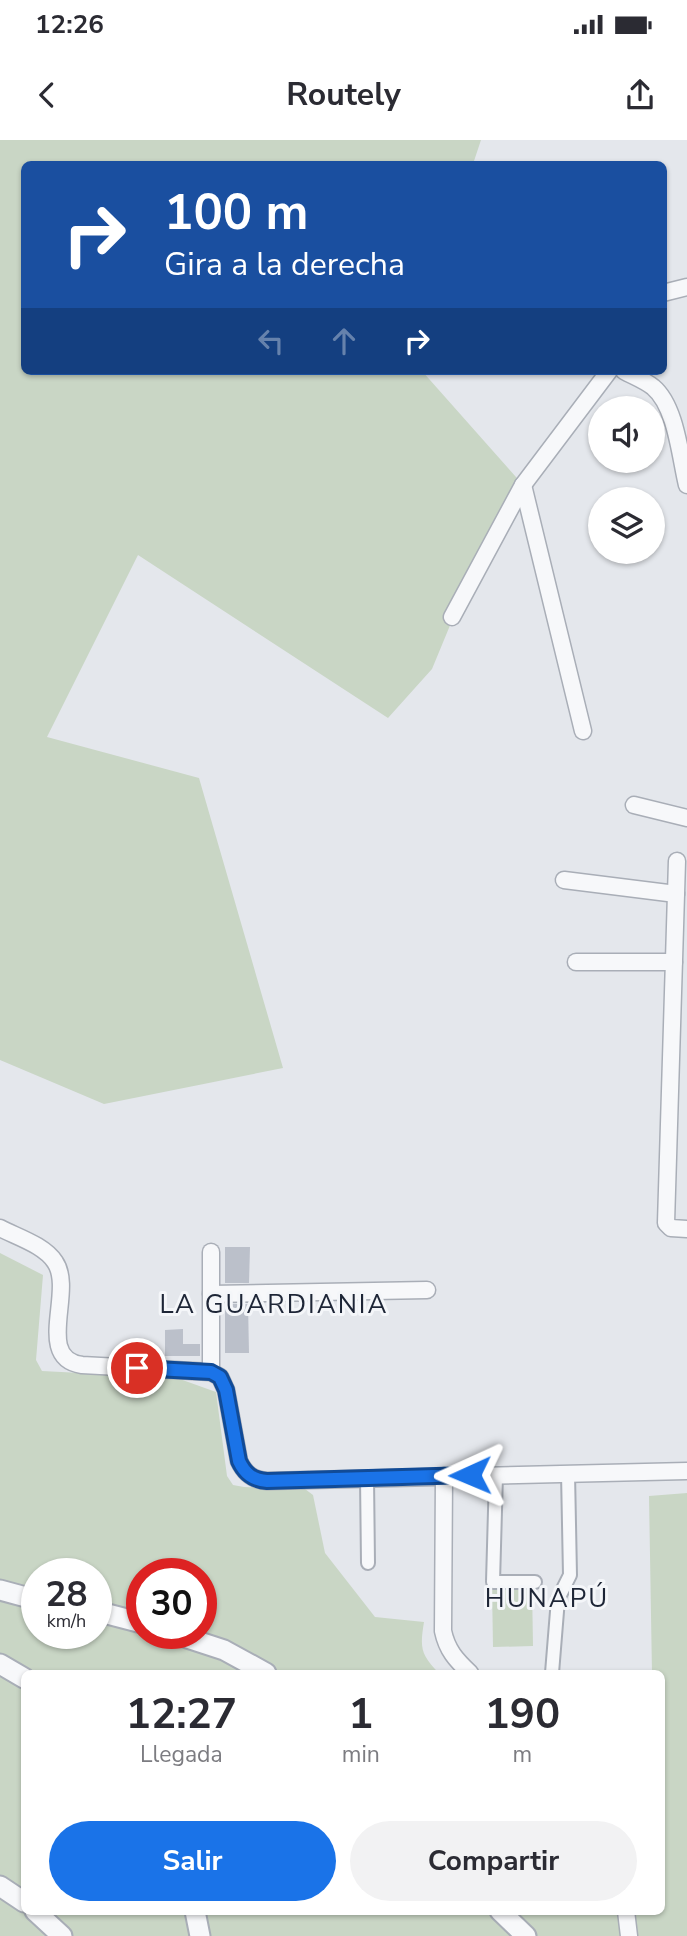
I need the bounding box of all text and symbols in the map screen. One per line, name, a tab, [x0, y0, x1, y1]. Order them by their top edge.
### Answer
text: 12:26	[35, 7, 104, 42]
text: Routely	[286, 73, 401, 116]
icon: back	[28, 76, 66, 114]
icon: share	[621, 76, 659, 114]
text: 100 m	[164, 179, 308, 246]
icon: right	[49, 189, 140, 280]
text: Gira a la derecha	[164, 243, 405, 286]
icon: left	[252, 322, 290, 360]
icon: ahead	[325, 322, 363, 360]
icon: right	[398, 322, 436, 360]
map controls	[588, 396, 665, 564]
button: sound	[588, 396, 665, 473]
button: layers	[588, 487, 665, 564]
district label: LA GUARDIANIA	[159, 1287, 389, 1322]
pin	[107, 1338, 167, 1398]
icon: arrive	[118, 1349, 156, 1387]
position arrow	[433, 1438, 507, 1512]
speed limit sign: 30	[126, 1558, 217, 1649]
text: 28	[45, 1571, 88, 1618]
district label: HUNAPÚ	[485, 1581, 609, 1616]
text: km/h	[47, 1609, 86, 1633]
text: 12:27	[126, 1686, 237, 1743]
text: 1	[348, 1686, 373, 1743]
text: 190	[485, 1686, 560, 1743]
text: Llegada	[140, 1739, 223, 1770]
text: min	[342, 1739, 380, 1770]
text: m	[513, 1739, 532, 1770]
button: Salir	[49, 1821, 336, 1901]
button: Compartir	[350, 1821, 637, 1901]

